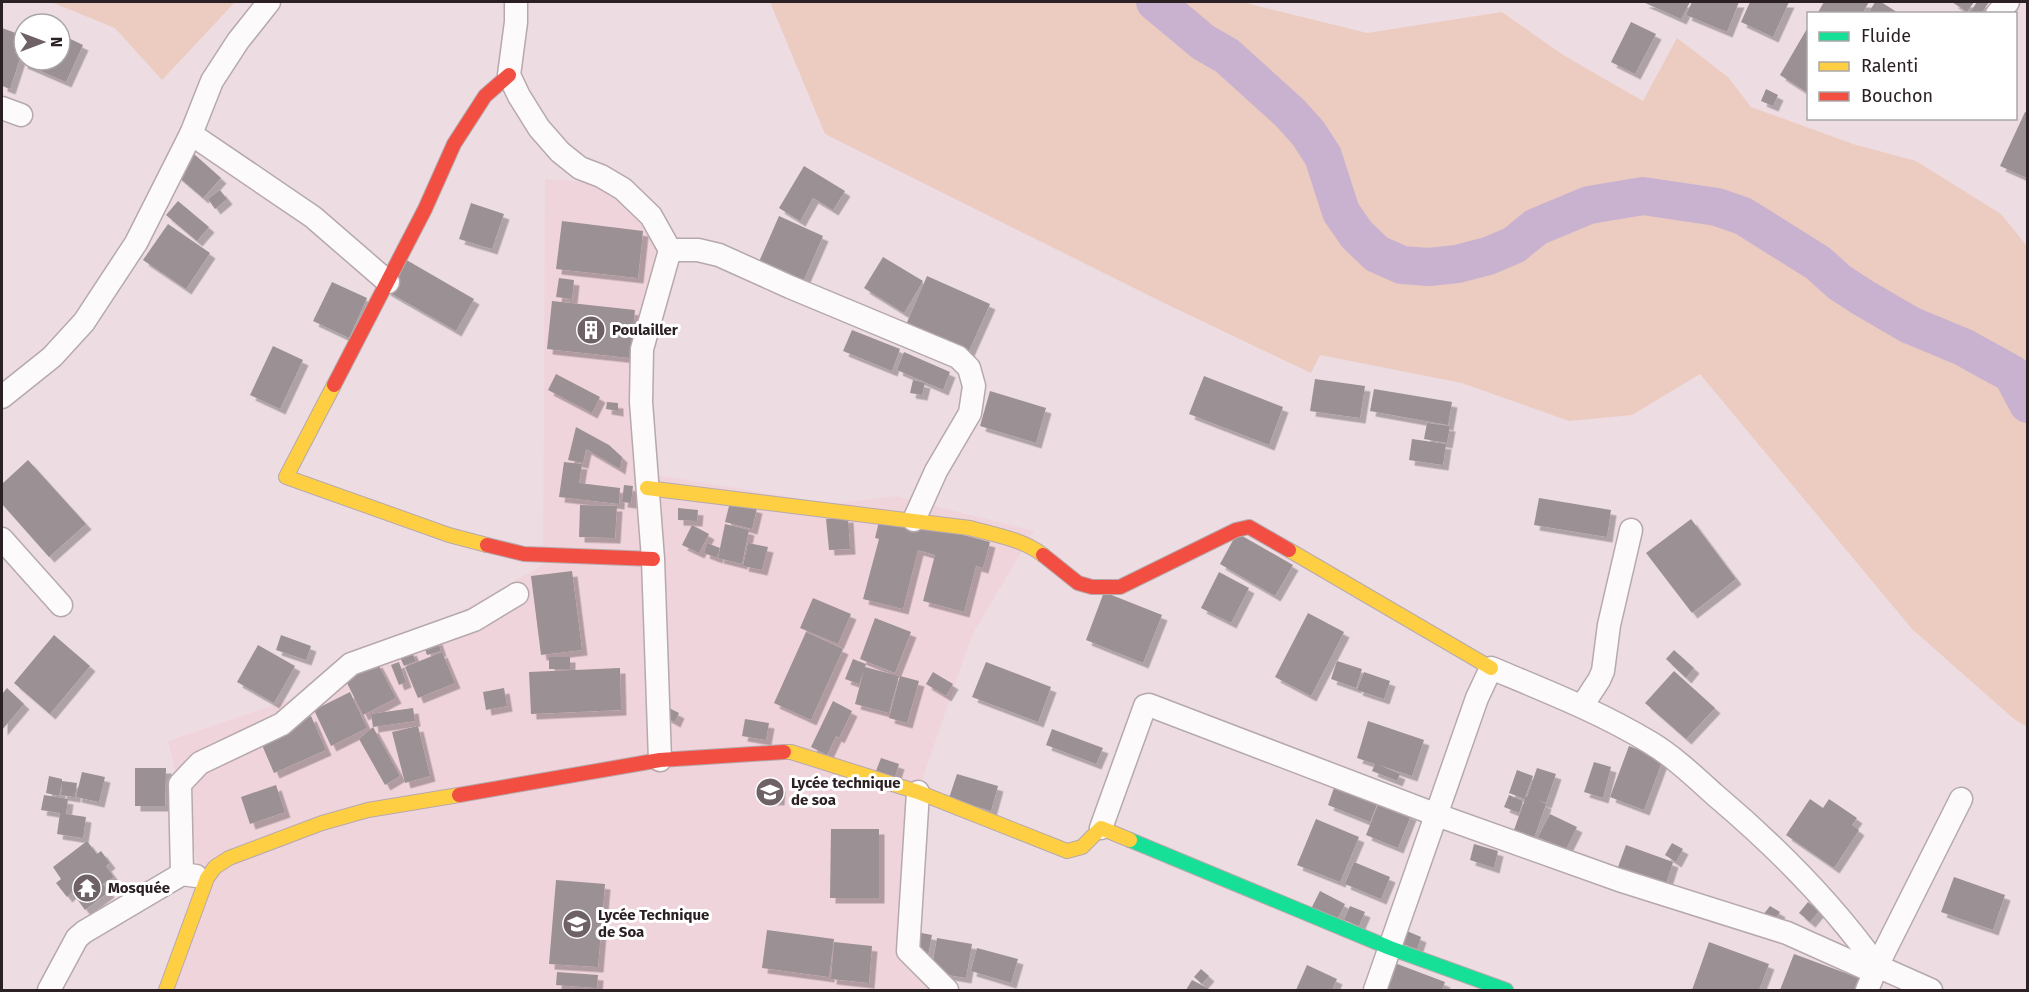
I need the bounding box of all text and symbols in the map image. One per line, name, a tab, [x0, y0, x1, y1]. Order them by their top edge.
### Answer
north arrow	[12, 12, 72, 72]
legend	[1807, 12, 2017, 120]
text: Fluide	[1861, 25, 1911, 47]
text: N	[47, 37, 66, 47]
text: Ralenti	[1861, 55, 1918, 77]
text: Bouchon	[1861, 85, 1933, 107]
building icon: Poulailler	[575, 314, 607, 346]
place label: Poulailler	[612, 321, 679, 339]
place label: Lycée technique de soa	[791, 774, 901, 809]
school or university icon: Lycée technique de soa	[754, 776, 786, 808]
temple icon: Mosquée	[71, 872, 103, 904]
place label: Mosquée	[108, 879, 170, 897]
place label: Lycée Technique de Soa	[598, 906, 709, 941]
school or university icon: Lycée Technique de Soa	[561, 908, 593, 940]

